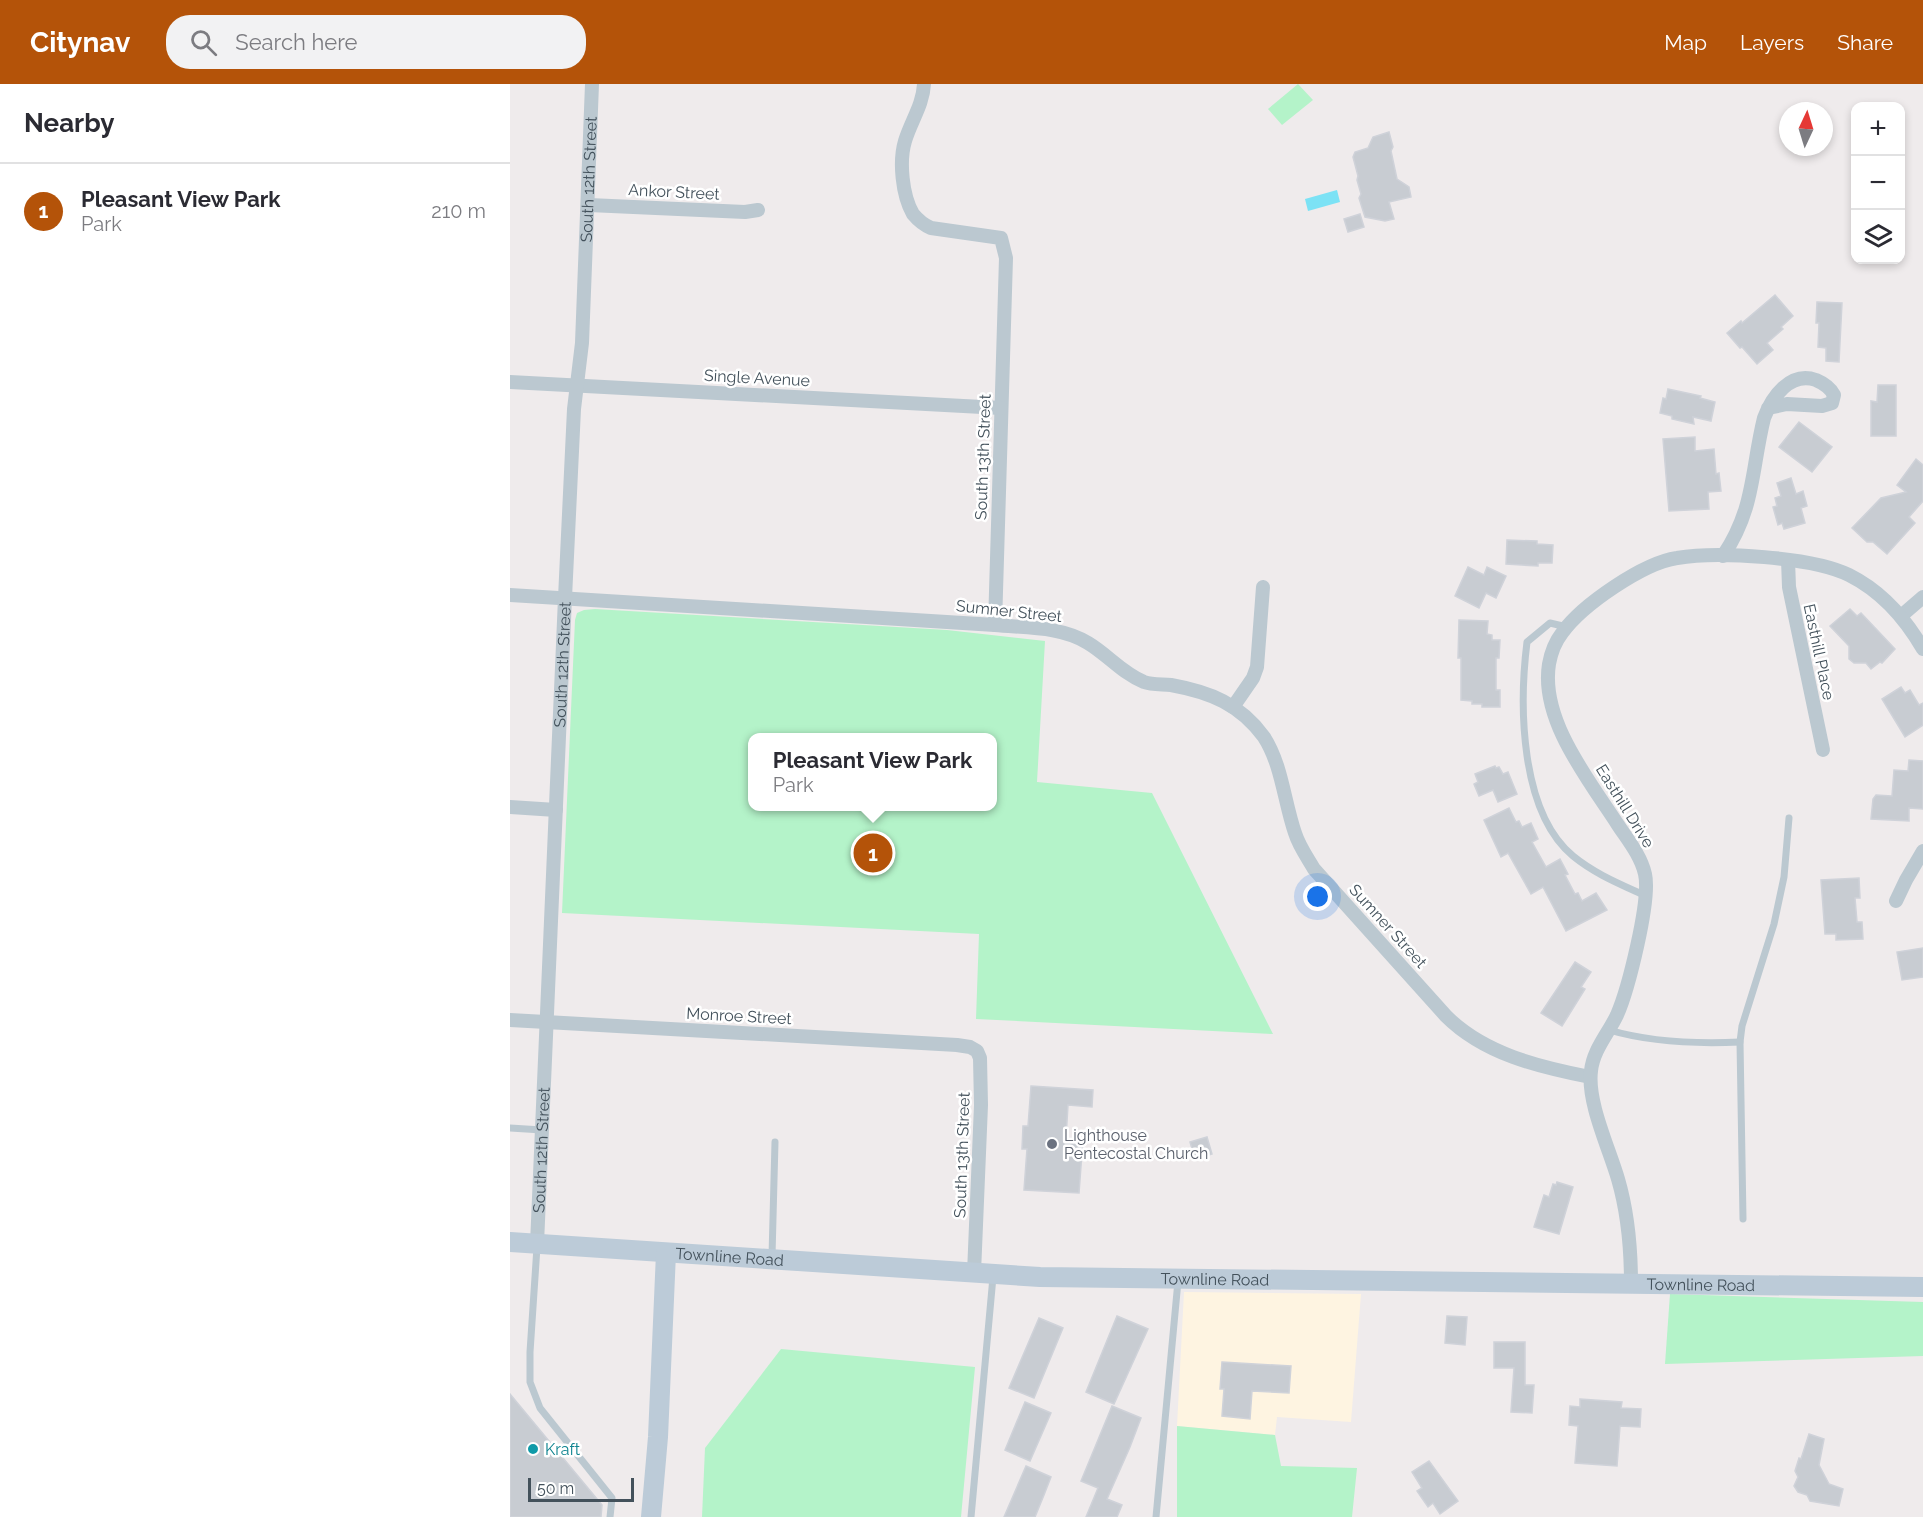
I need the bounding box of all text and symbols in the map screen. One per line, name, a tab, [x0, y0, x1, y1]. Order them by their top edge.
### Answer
search box	[166, 15, 586, 69]
text: Citynav	[30, 26, 130, 59]
icon: search	[187, 26, 220, 59]
text: Search here	[235, 29, 357, 55]
text: Map	[1664, 30, 1707, 55]
text: Layers	[1740, 30, 1804, 55]
text: Share	[1837, 30, 1893, 55]
north arrow	[1779, 102, 1833, 156]
map controls	[1851, 102, 1905, 264]
button: +	[1851, 102, 1905, 156]
text: Nearby	[24, 108, 114, 138]
street label: South 12th Street	[576, 115, 600, 243]
button: −	[1851, 156, 1905, 210]
street label: Ankor Street	[628, 180, 721, 204]
text: Pleasant View Park	[81, 186, 281, 212]
text: 1	[39, 199, 48, 223]
text: 210 m	[431, 199, 486, 223]
button: layers	[1851, 210, 1905, 264]
text: Park	[81, 212, 122, 236]
street label: Single Avenue	[704, 366, 810, 390]
street label: South 13th Street	[971, 393, 995, 520]
street label: Sumner Street	[955, 596, 1063, 626]
street label: South 12th Street	[550, 601, 574, 728]
street label: Easthill Place	[1800, 602, 1838, 702]
popup	[748, 733, 997, 811]
text: Pleasant View Park	[773, 747, 972, 773]
street label: Easthill Drive	[1592, 761, 1658, 851]
text: Park	[773, 773, 814, 797]
pin: 1	[854, 830, 892, 876]
street label: Sumner Street	[1345, 880, 1431, 972]
your location	[1303, 882, 1332, 911]
street label: Monroe Street	[686, 1004, 793, 1028]
street label: South 12th Street	[529, 1086, 553, 1213]
street label: South 13th Street	[950, 1091, 974, 1218]
place label: Lighthouse Pentecostal Church	[1064, 1126, 1208, 1163]
marker: Lighthouse Pentecostal Church	[1045, 1137, 1059, 1151]
street label: Townline Road	[675, 1243, 784, 1270]
street label: Townline Road	[1160, 1269, 1269, 1289]
street label: Townline Road	[1646, 1274, 1755, 1295]
place label: Kraft	[545, 1440, 581, 1459]
marker: Kraft	[526, 1442, 540, 1456]
scale bar	[528, 1475, 634, 1502]
text: 50 m	[537, 1479, 574, 1498]

